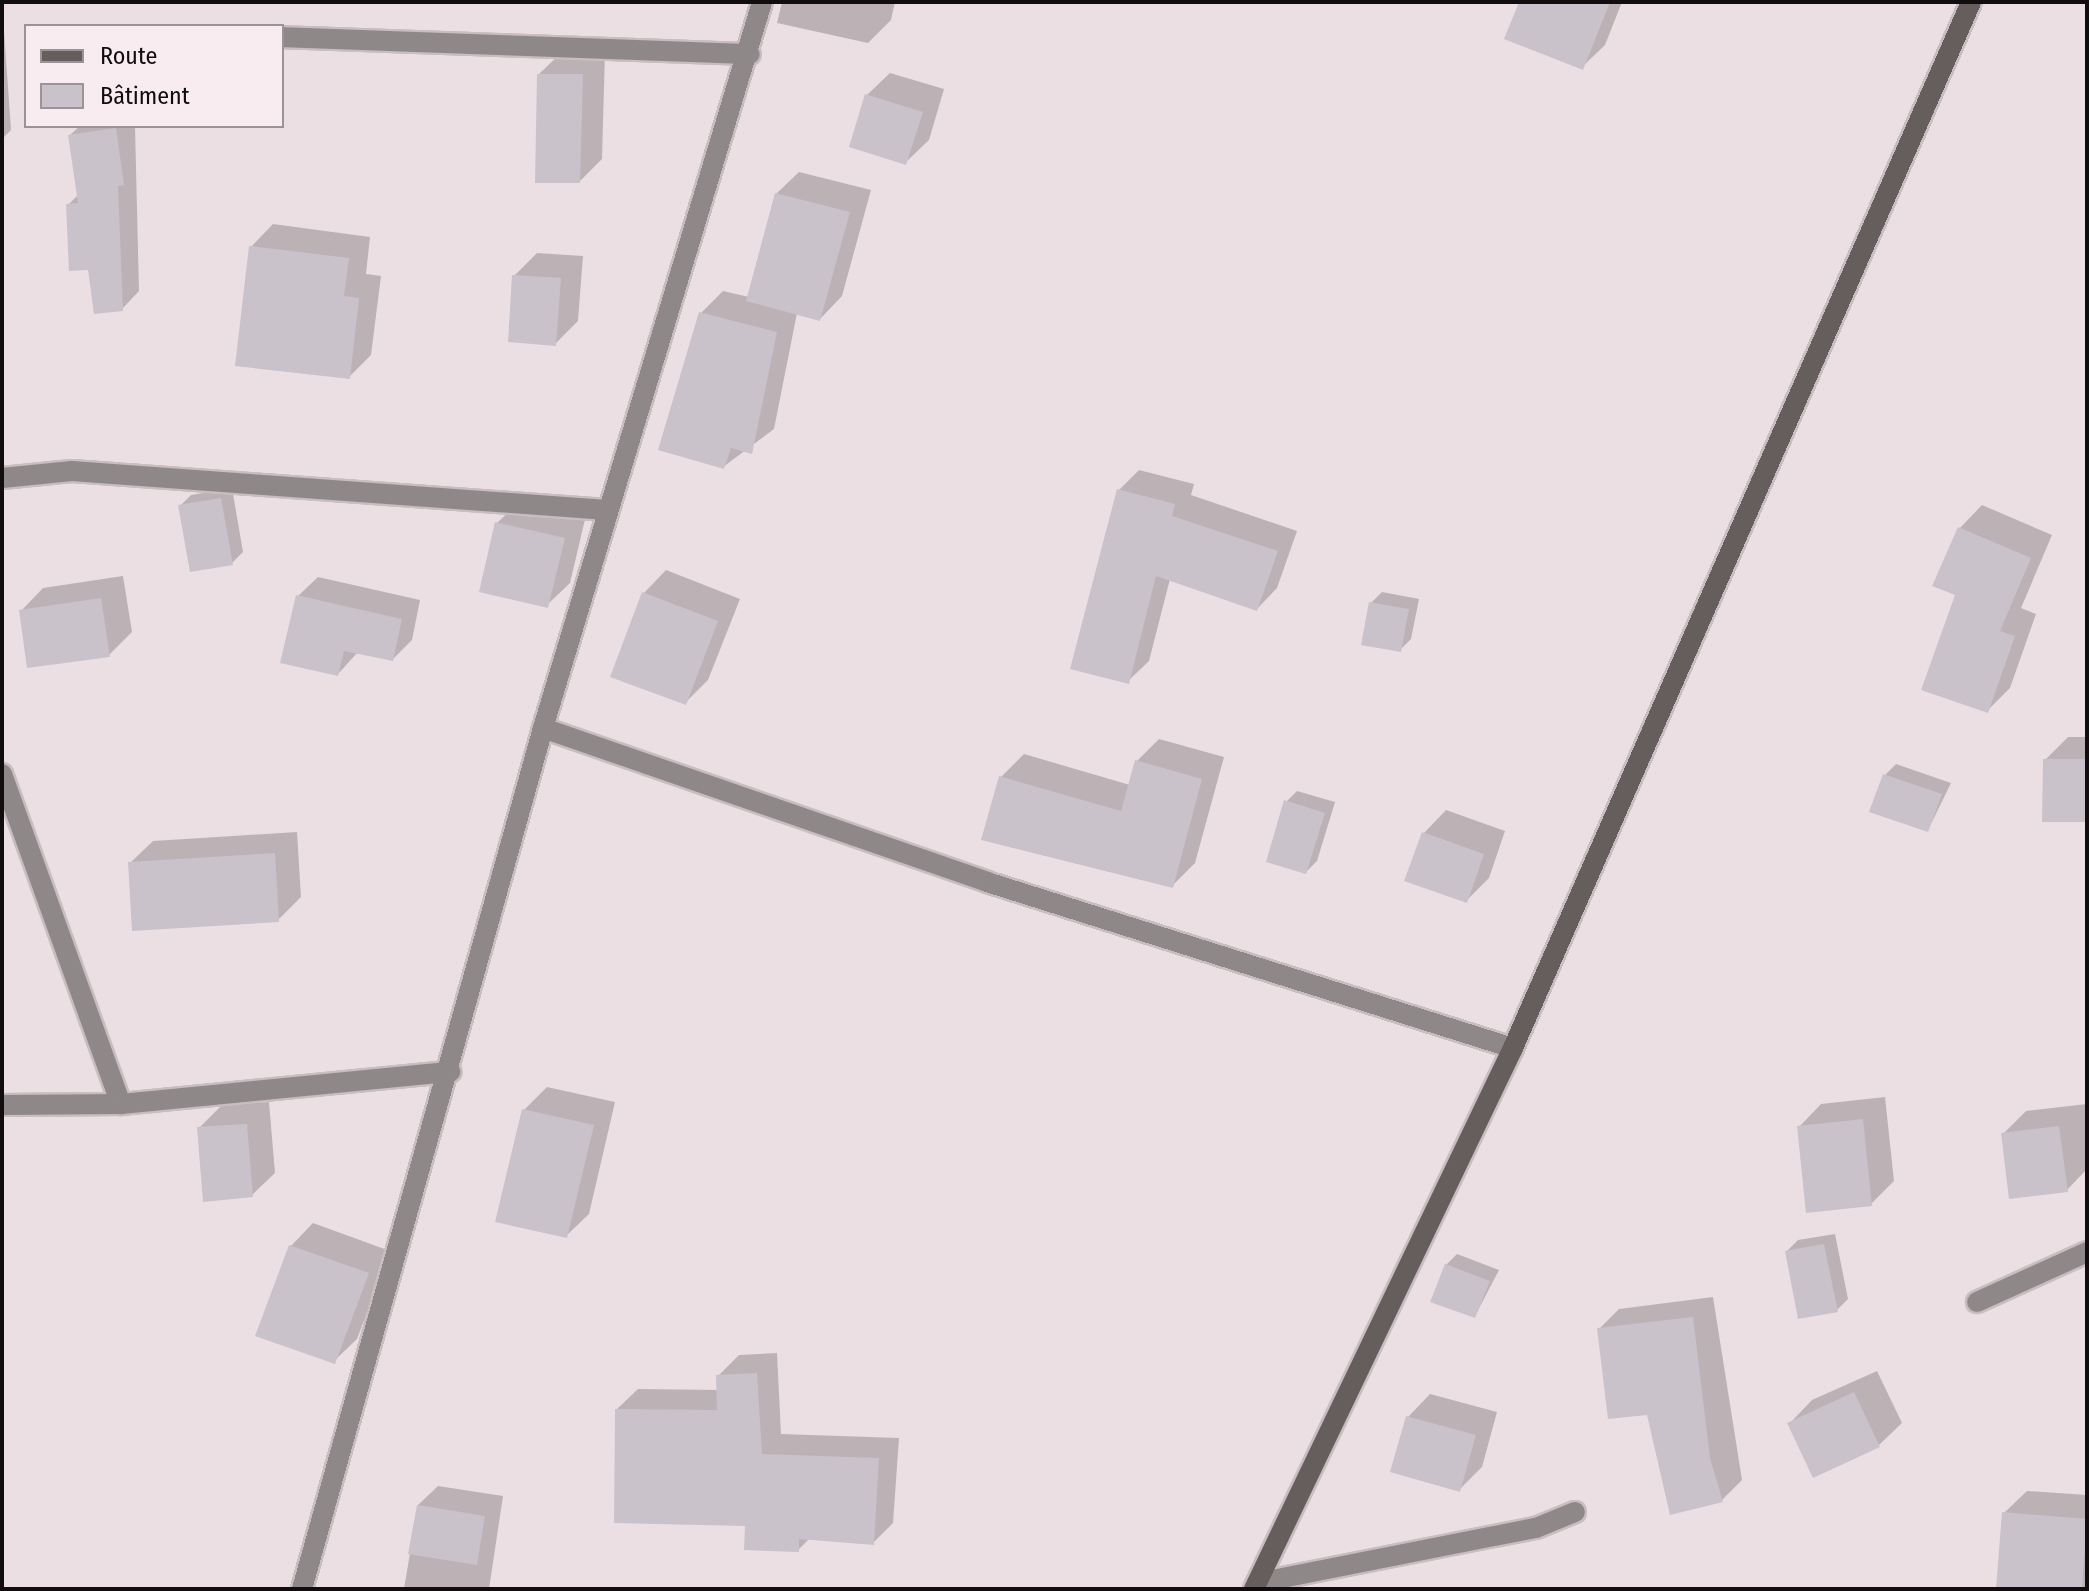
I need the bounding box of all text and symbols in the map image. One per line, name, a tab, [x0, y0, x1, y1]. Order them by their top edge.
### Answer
legend	[24, 24, 284, 128]
text: Route	[100, 42, 157, 70]
text: Bâtiment	[100, 82, 190, 110]

